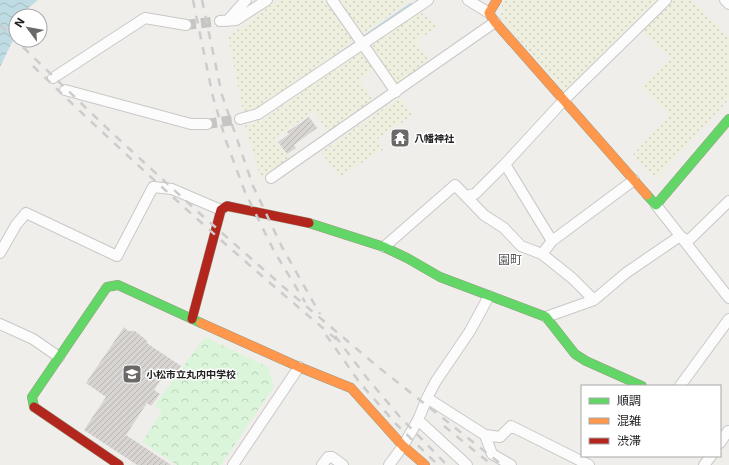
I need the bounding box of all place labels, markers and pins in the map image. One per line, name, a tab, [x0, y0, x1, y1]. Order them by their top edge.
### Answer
temple icon: 八幡神社	[389, 127, 411, 149]
place label: 八幡神社	[414, 132, 455, 144]
school or university icon: 小松市立丸内中学校	[121, 363, 143, 385]
place label: 小松市立丸内中学校	[146, 368, 236, 380]

